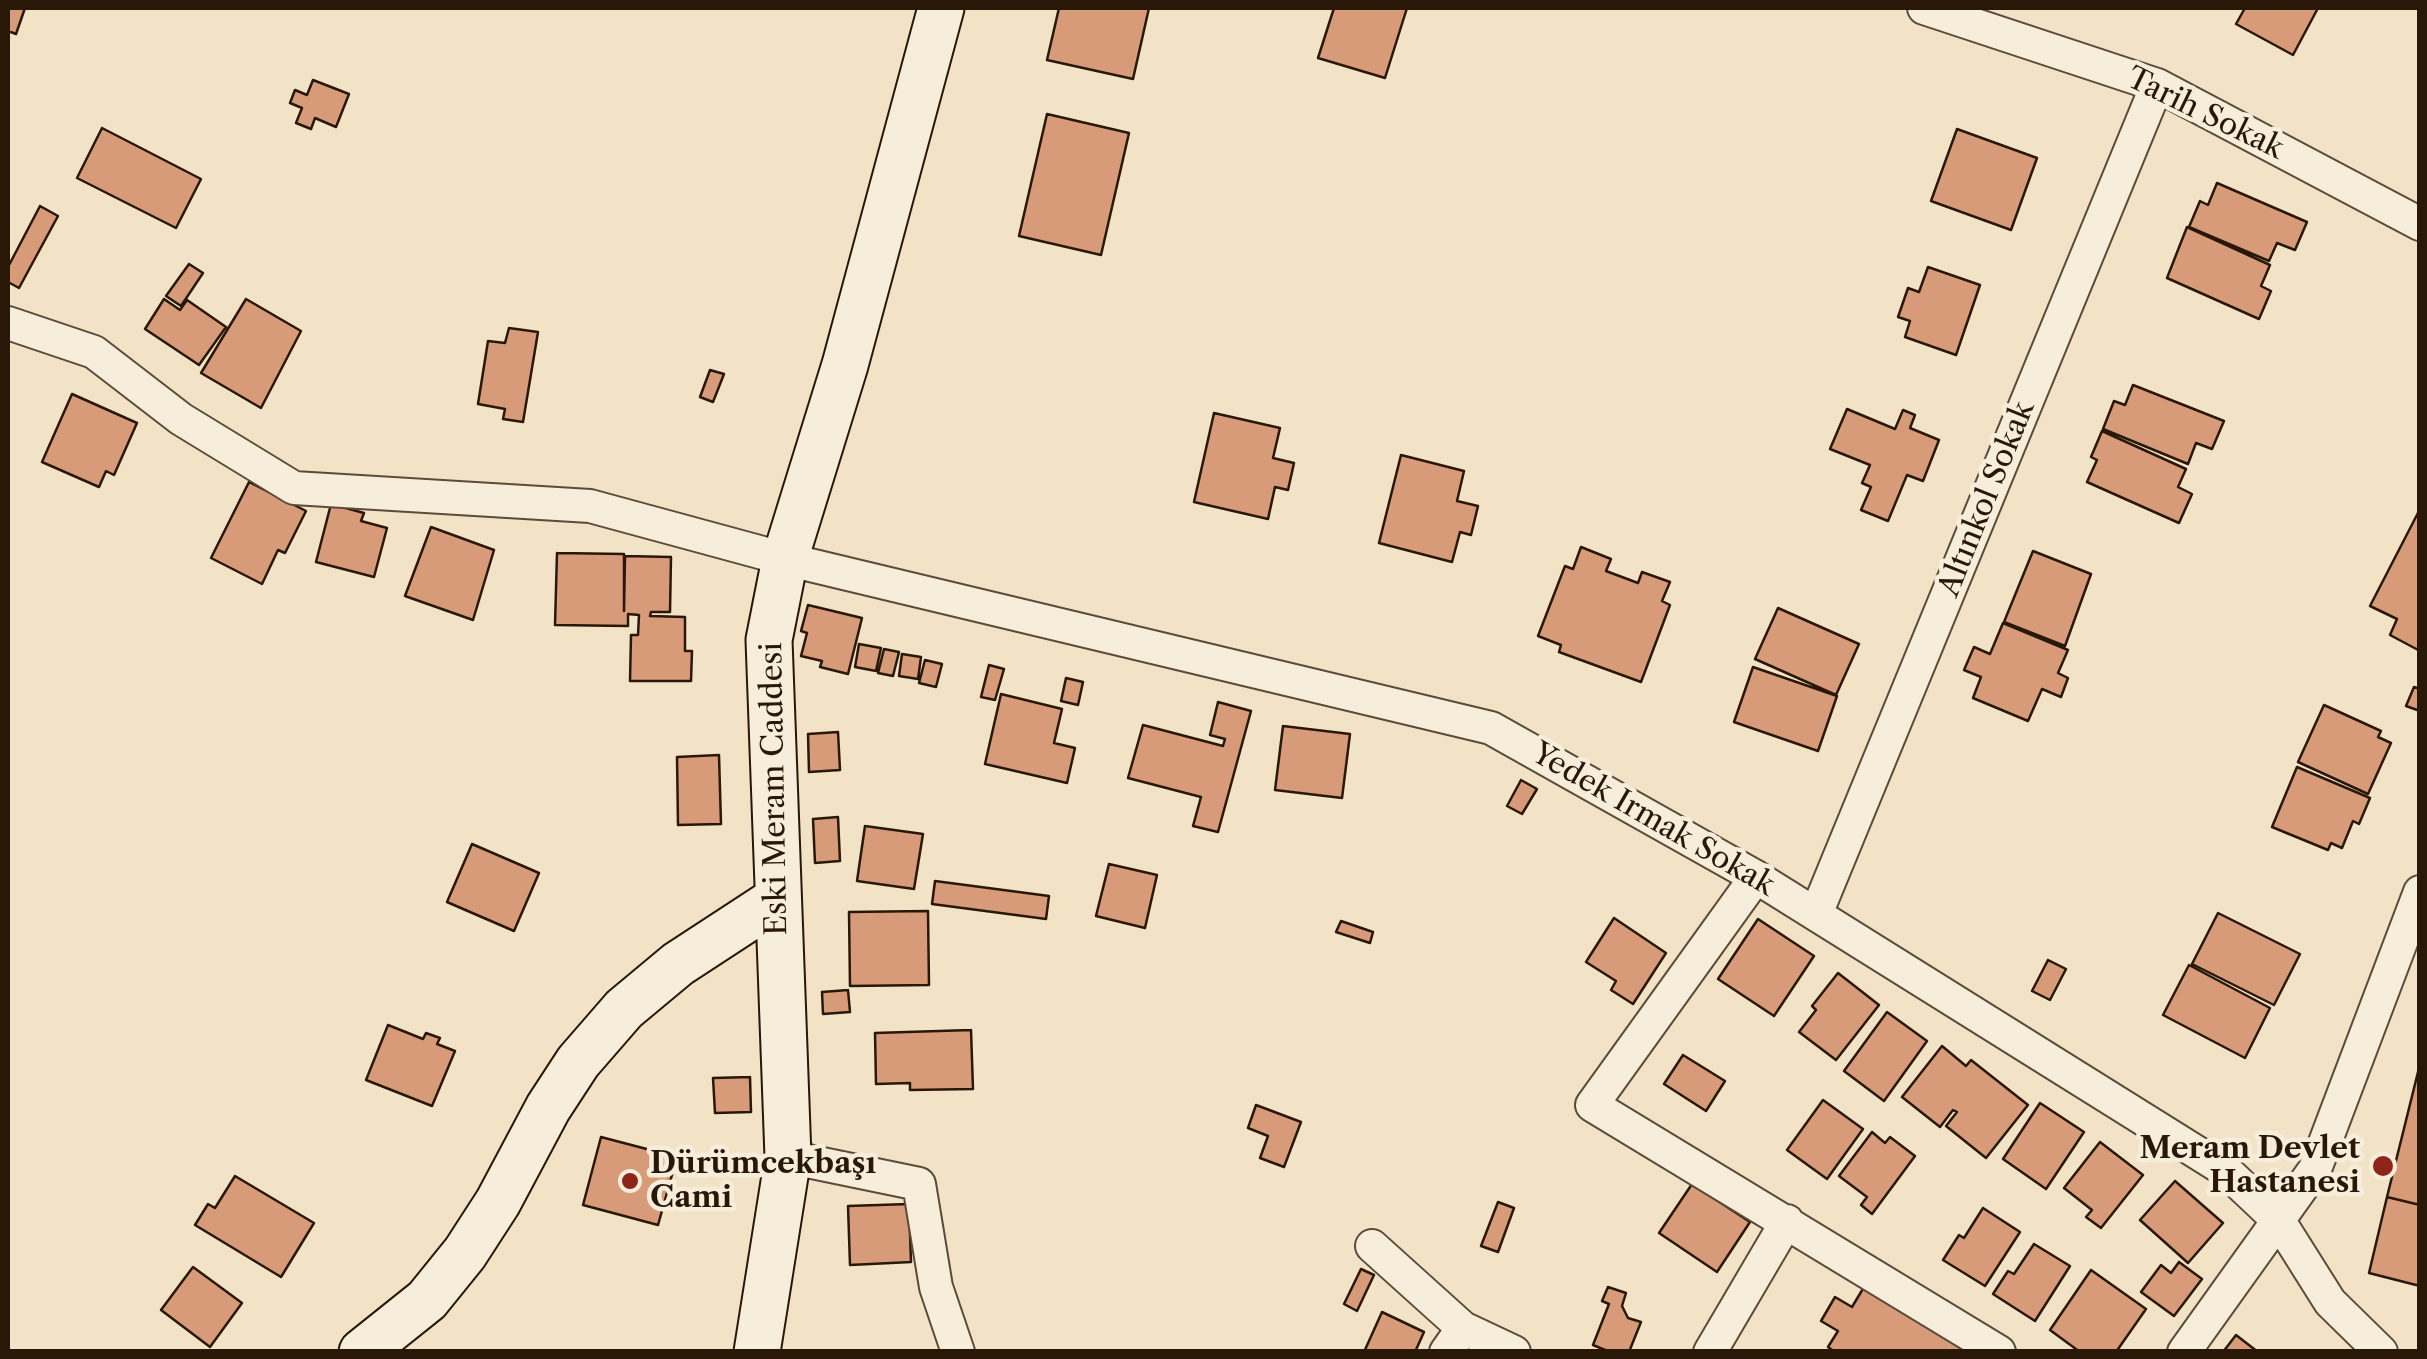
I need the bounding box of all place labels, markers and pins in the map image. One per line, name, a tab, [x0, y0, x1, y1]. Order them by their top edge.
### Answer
place label: Meram Devlet Hastanesi	[2139, 1131, 2360, 1202]
place label: Dürümcekbaşı Cami	[650, 1146, 876, 1216]
marker: Meram Devlet Hastanesi	[2370, 1153, 2396, 1179]
marker: Dürümcekbaşı Cami	[619, 1170, 641, 1192]

